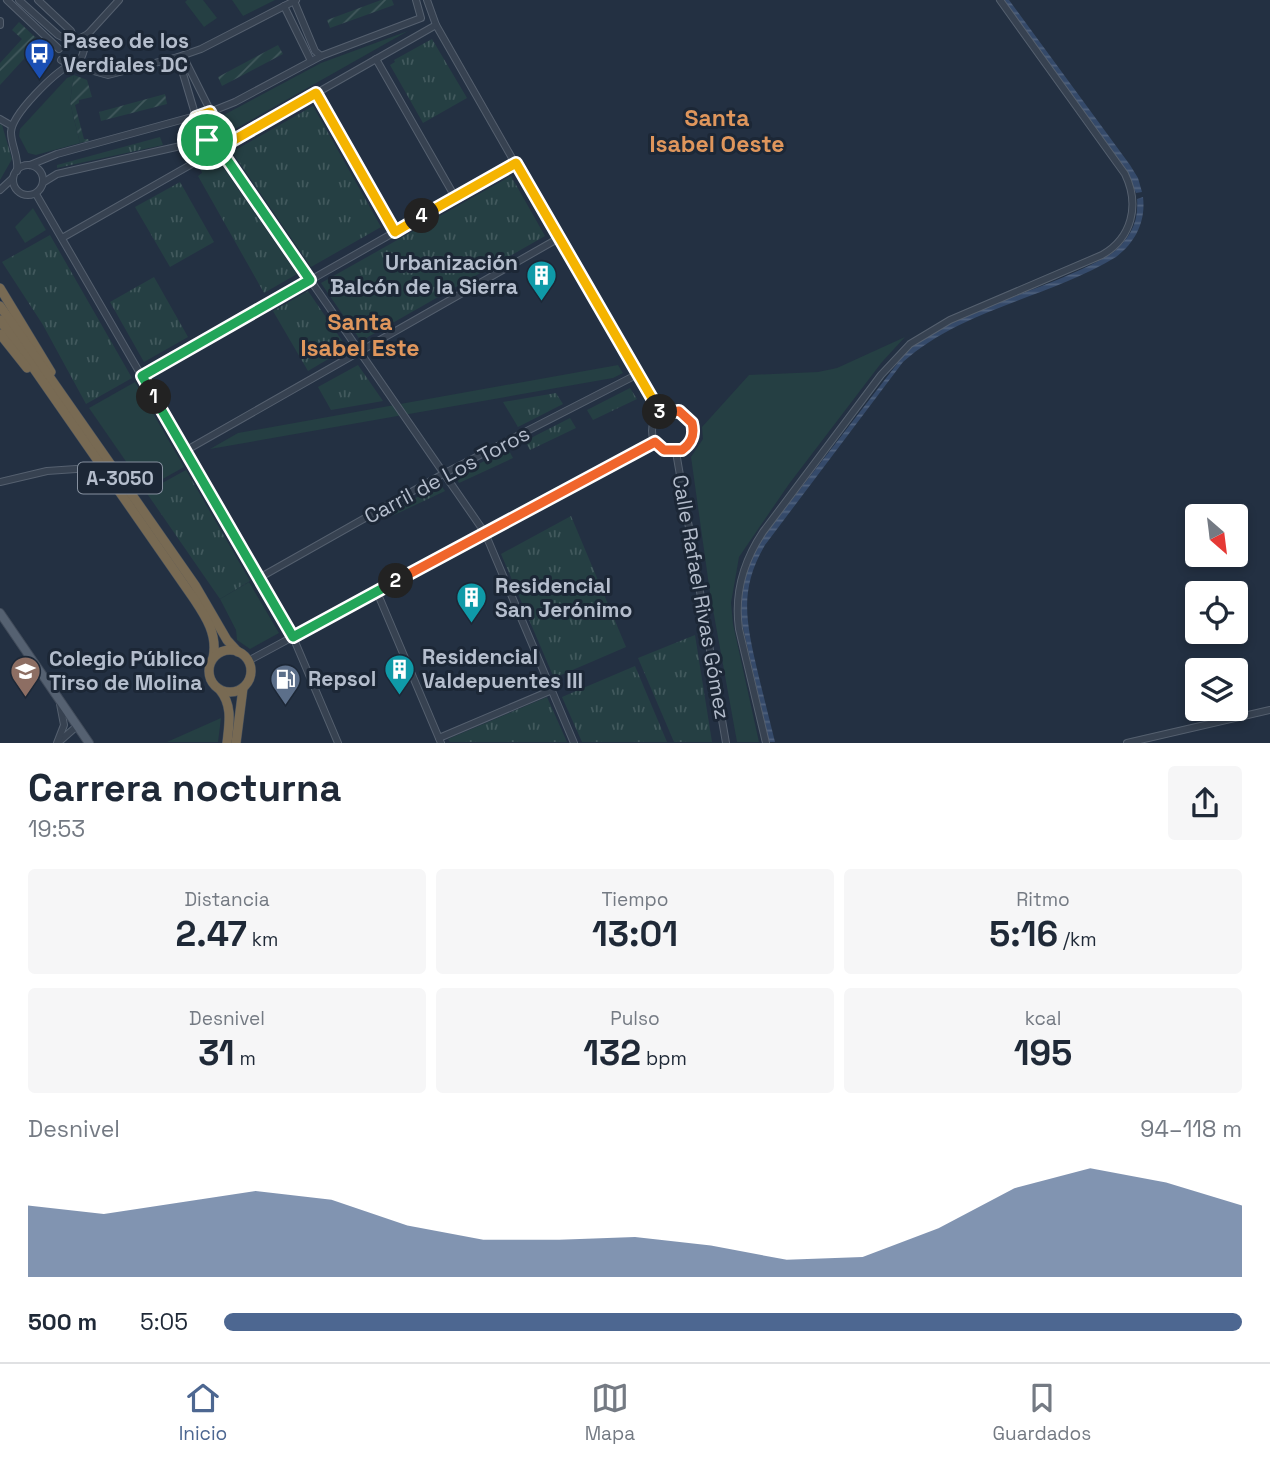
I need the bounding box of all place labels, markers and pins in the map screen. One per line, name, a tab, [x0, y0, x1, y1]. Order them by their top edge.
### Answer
place label: Paseo de los Verdiales DC	[63, 27, 189, 78]
bus stop icon: Paseo de los Verdiales DC	[23, 36, 57, 80]
pin	[177, 110, 237, 170]
pin: 4	[404, 198, 440, 234]
place label: Urbanización Balcón de la Sierra	[330, 249, 518, 300]
building icon: Urbanización Balcón de la Sierra	[524, 258, 558, 302]
pin: 1	[136, 380, 172, 414]
pin: 3	[642, 394, 678, 430]
pin: 2	[378, 564, 414, 598]
place label: Residencial San Jerónimo	[495, 572, 632, 623]
building icon: Residencial San Jerónimo	[455, 581, 489, 625]
place label: Residencial Valdepuentes III	[422, 643, 583, 694]
place label: Colegio Público Tirso de Molina	[49, 645, 206, 696]
building icon: Residencial Valdepuentes III	[382, 652, 416, 696]
school or university icon: Colegio Público Tirso de Molina	[9, 654, 43, 698]
fuel station icon: Repsol	[268, 662, 302, 706]
place label: Repsol	[308, 665, 376, 692]

